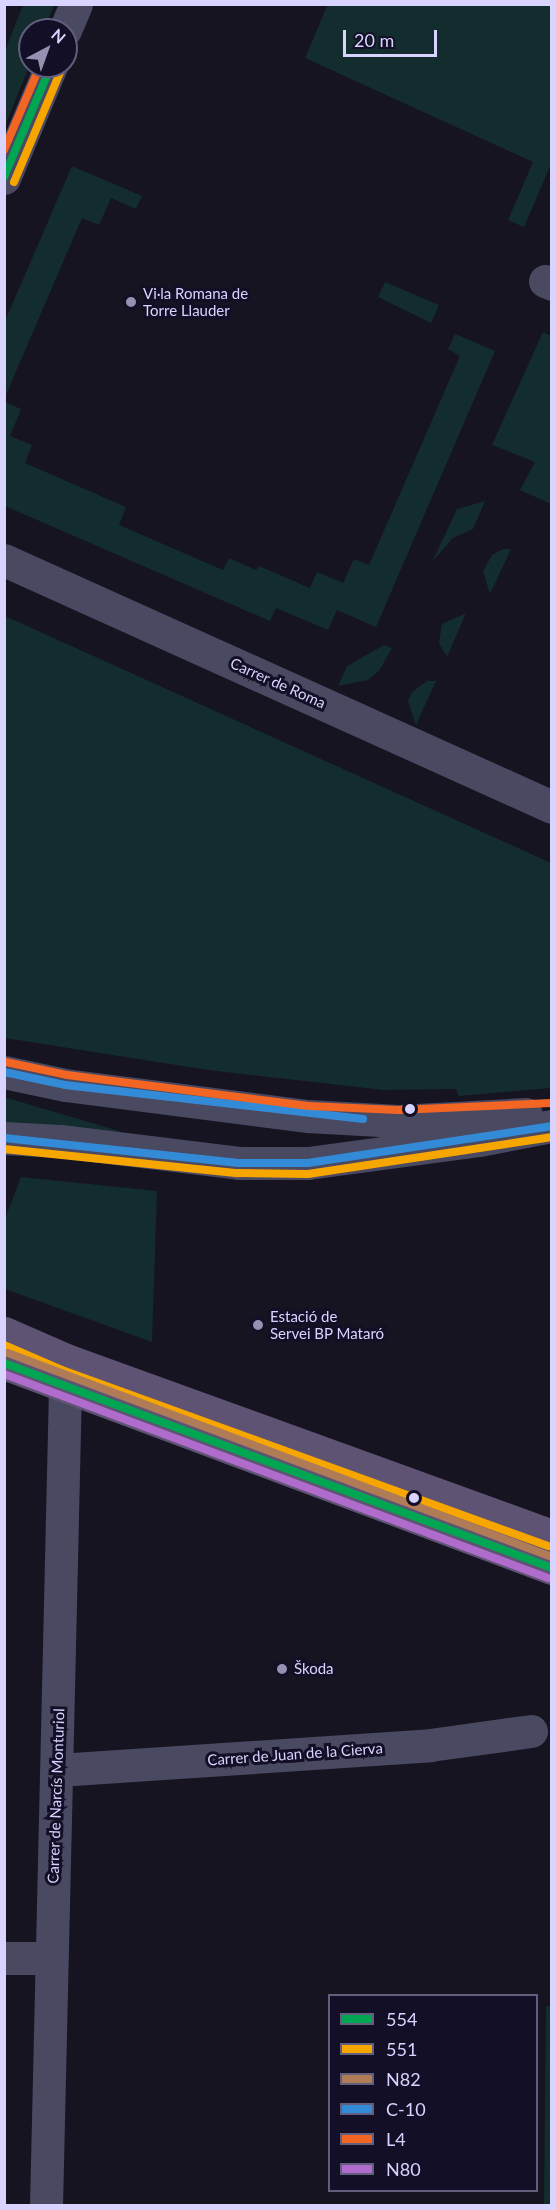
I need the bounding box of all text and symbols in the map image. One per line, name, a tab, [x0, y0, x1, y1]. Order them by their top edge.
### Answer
north arrow	[18, 18, 78, 78]
scale bar	[346, 18, 440, 56]
text: N	[48, 24, 70, 47]
text: 20 m	[354, 29, 394, 51]
place label: Vi·la Romana de Torre Llauder	[143, 284, 248, 319]
marker: Vi·la Romana de Torre Llauder	[124, 295, 138, 309]
street label: Carrer de Roma	[227, 654, 329, 712]
unlabelled marker	[404, 1103, 416, 1115]
place label: Estació de Servei BP Mataró	[270, 1307, 384, 1342]
marker: Estació de Servei BP Mataró	[251, 1318, 265, 1332]
unlabelled marker	[408, 1492, 420, 1504]
place label: Škoda	[294, 1660, 334, 1678]
marker: Škoda	[275, 1662, 289, 1676]
street label: Carrer de Narcís Monturiol	[44, 1708, 68, 1884]
street label: Carrer de Juan de la Cierva	[206, 1739, 384, 1769]
legend	[328, 1994, 538, 2192]
text: 554	[386, 2008, 417, 2030]
text: 551	[386, 2038, 417, 2060]
text: N82	[386, 2068, 421, 2090]
text: C-10	[386, 2098, 426, 2120]
text: L4	[386, 2128, 406, 2150]
text: N80	[386, 2158, 421, 2180]

